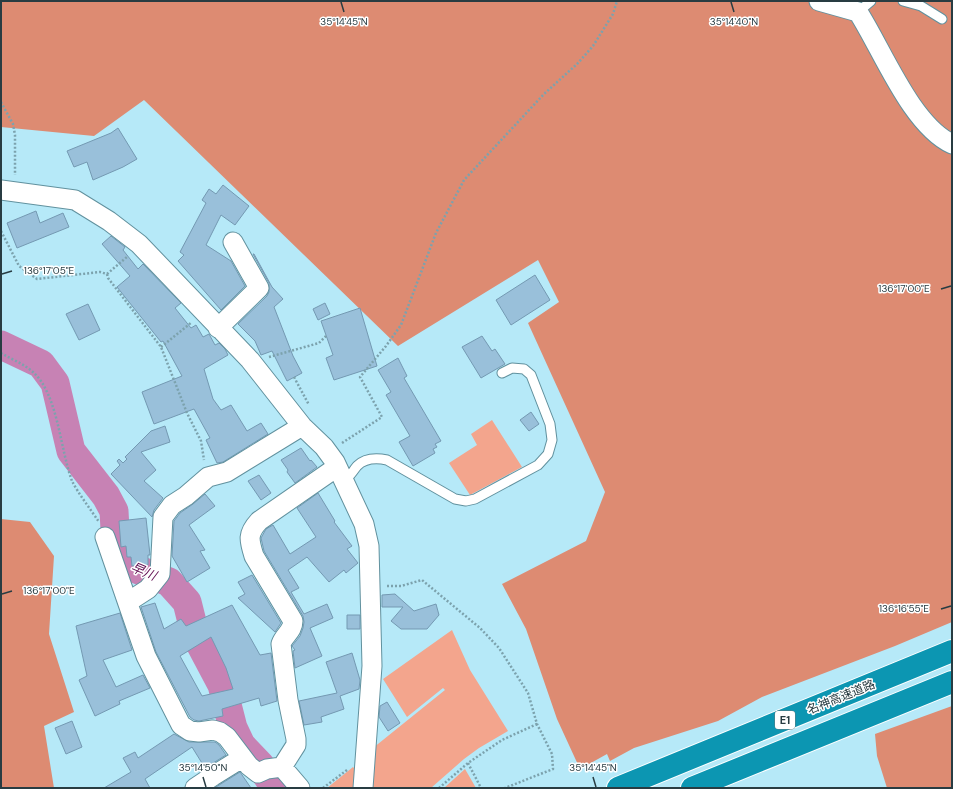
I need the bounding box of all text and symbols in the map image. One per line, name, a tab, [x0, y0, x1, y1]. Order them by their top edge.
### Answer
text: 35°14'45"N	[320, 15, 368, 28]
text: 35°14'40"N	[710, 15, 758, 28]
text: 136°17'05"E	[24, 264, 75, 277]
text: 136°17'00"E	[878, 282, 930, 295]
water label: 早川	[129, 559, 161, 585]
text: 136°17'00"E	[23, 584, 75, 597]
text: 136°16'55"E	[879, 602, 929, 615]
street label: 名神高速道路	[805, 676, 877, 718]
road number: E1	[775, 711, 795, 729]
text: 35°14'50"N	[179, 761, 227, 774]
text: 35°14'45"N	[569, 761, 617, 774]

